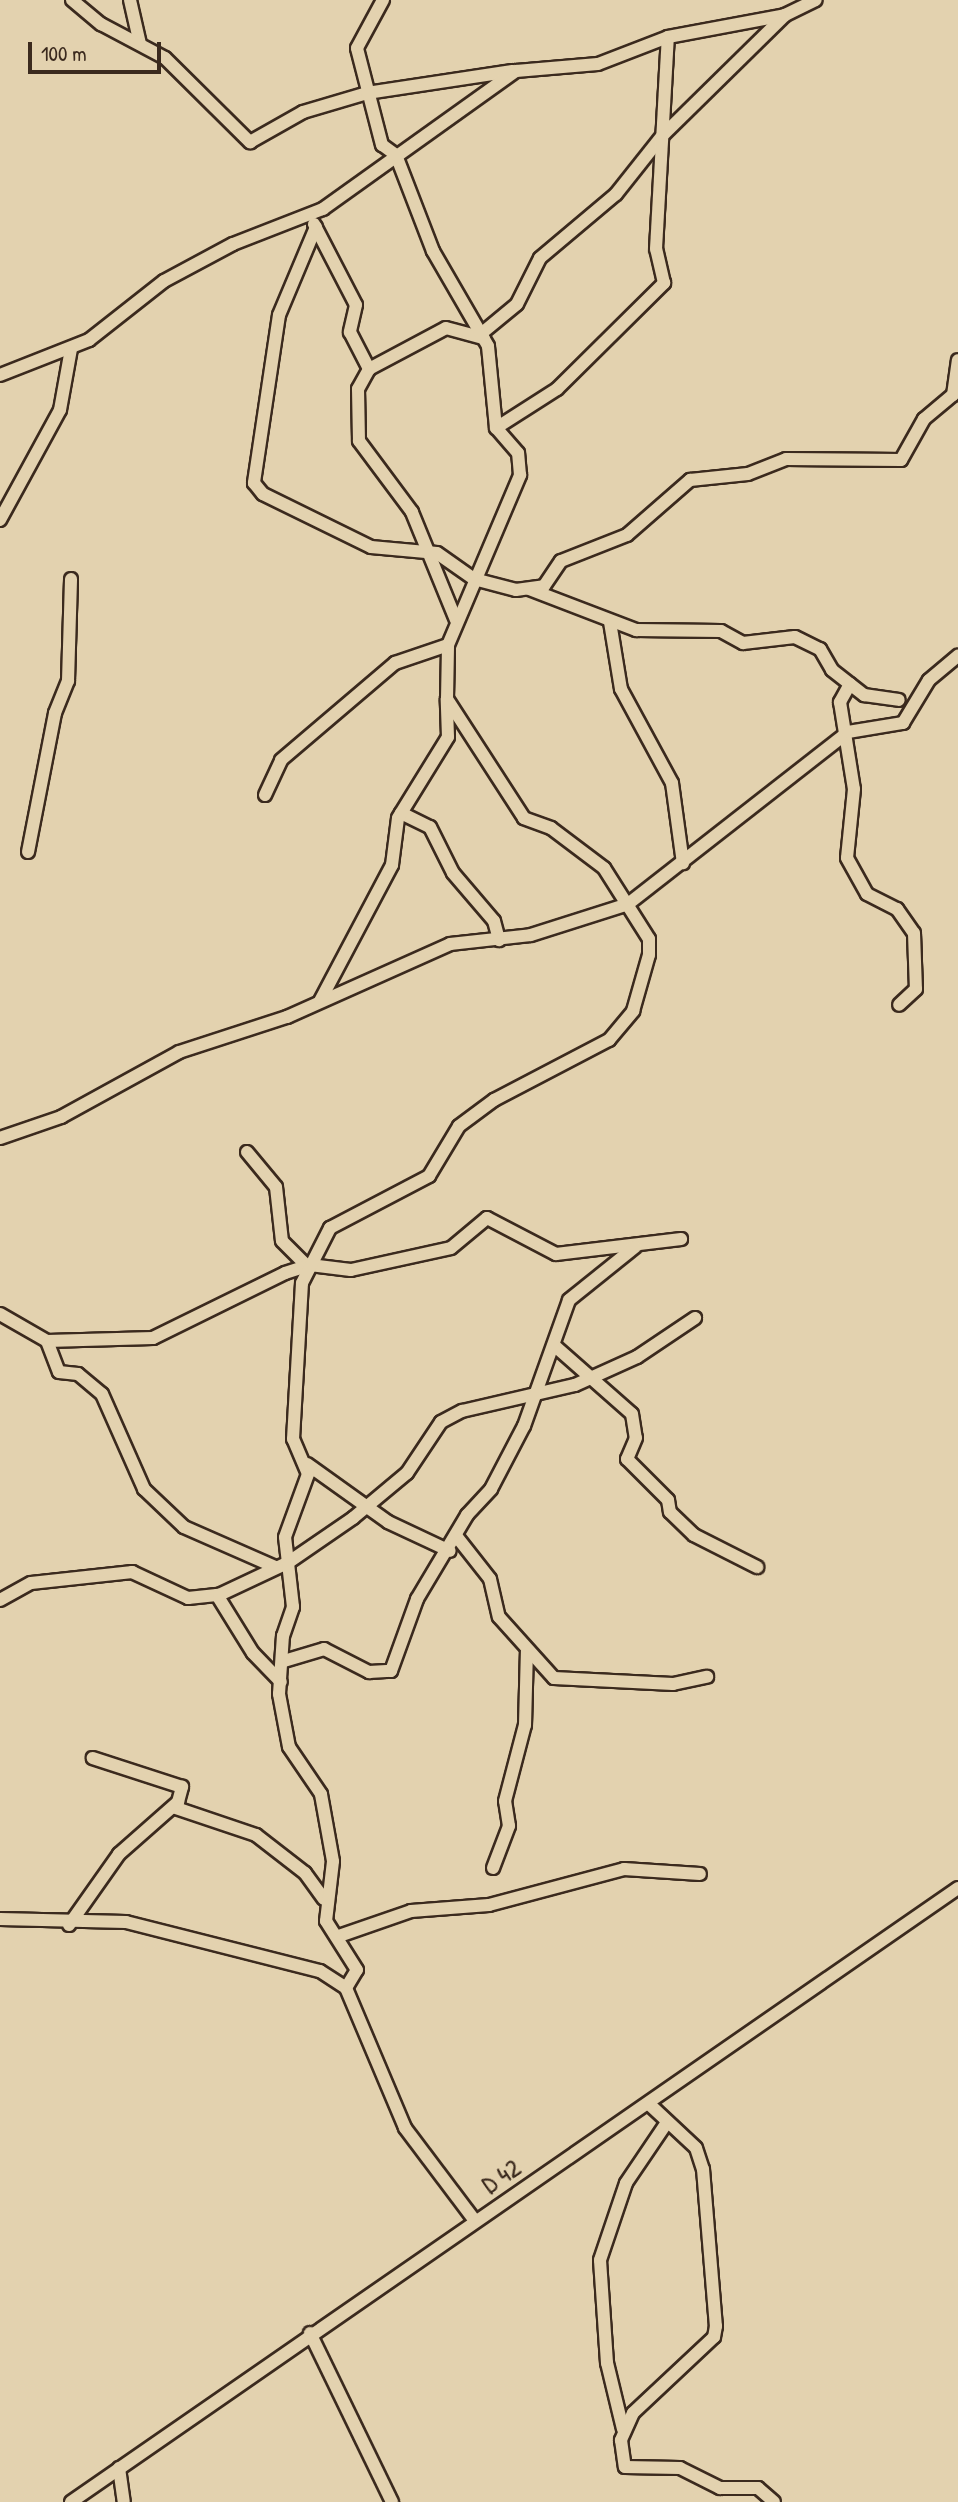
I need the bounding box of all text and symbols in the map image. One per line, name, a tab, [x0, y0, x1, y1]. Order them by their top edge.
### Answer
scale bar	[32, 28, 164, 72]
text: 100 m	[41, 39, 87, 68]
street label: D 42	[476, 2152, 526, 2200]

